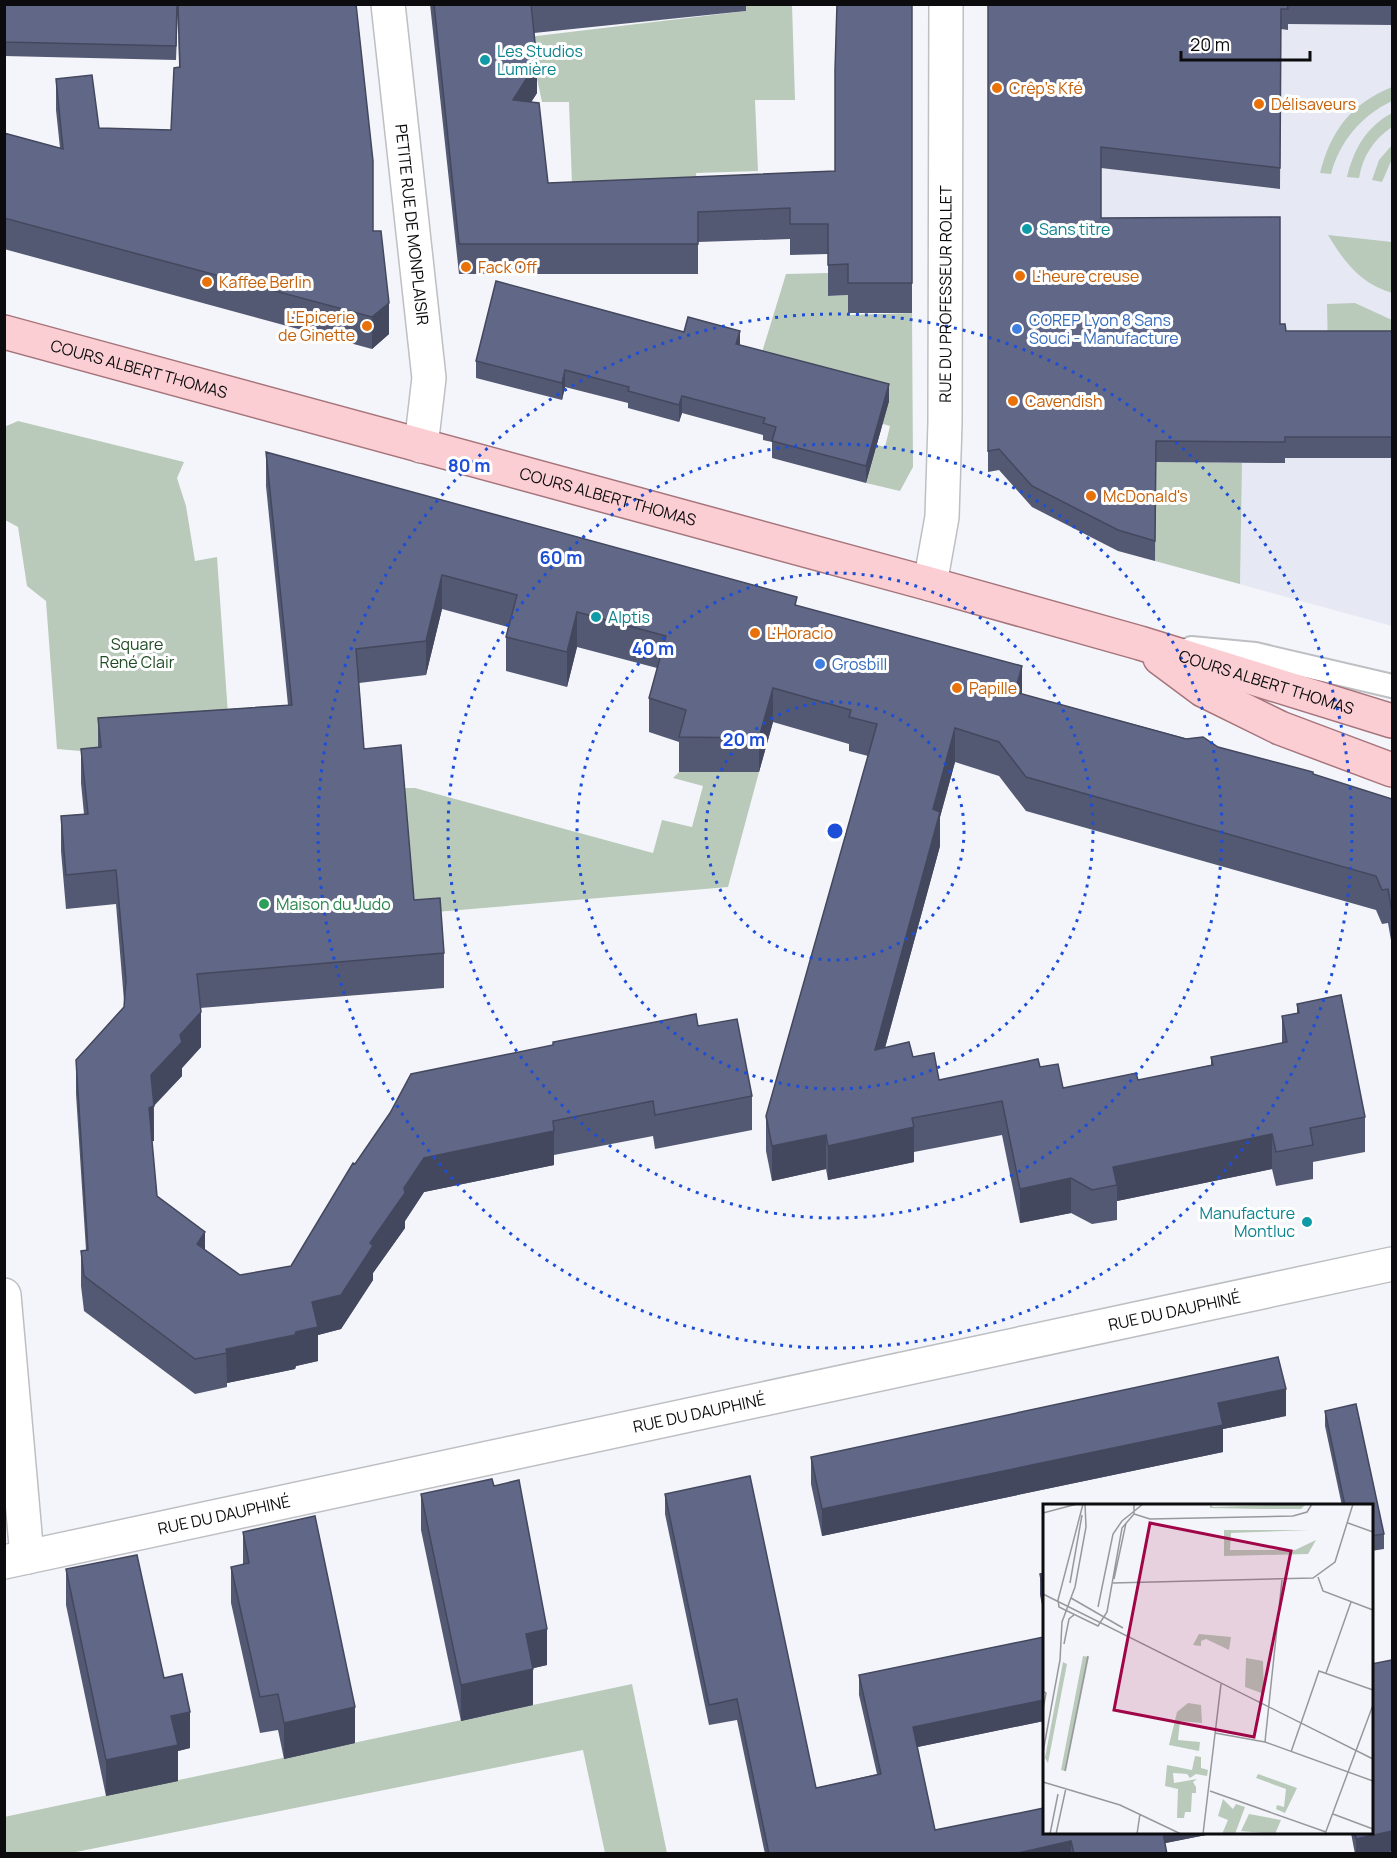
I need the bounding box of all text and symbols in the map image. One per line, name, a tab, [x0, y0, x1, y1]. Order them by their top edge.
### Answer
scale bar	[1181, 24, 1310, 62]
text: 20 m	[1190, 32, 1230, 56]
place label: Les Studios Lumière	[497, 40, 583, 80]
marker: Les Studios Lumière	[478, 53, 492, 67]
place label: Crêp's Kfé	[1009, 77, 1083, 99]
marker: Crêp's Kfé	[990, 81, 1004, 95]
place label: Délisaveurs	[1271, 93, 1356, 115]
marker: Délisaveurs	[1252, 97, 1266, 111]
street label: PETITE RUE DE MONPLAISIR	[390, 123, 434, 326]
street label: RUE DU PROFESSEUR ROLLET	[934, 185, 957, 403]
place label: Sans titre	[1039, 218, 1110, 240]
marker: Sans titre	[1020, 222, 1034, 236]
place label: Fack Off	[478, 256, 537, 278]
marker: Fack Off	[459, 260, 473, 274]
place label: L'heure creuse	[1032, 265, 1139, 287]
marker: L'heure creuse	[1013, 269, 1027, 283]
place label: Kaffee Berlin	[219, 271, 311, 293]
marker: Kaffee Berlin	[200, 275, 214, 289]
place label: L'Epicerie de Ginette	[278, 306, 355, 346]
place label: COREP Lyon 8 Sans Souci - Manufacture	[1029, 309, 1179, 349]
marker: L'Epicerie de Ginette	[360, 319, 374, 333]
marker: COREP Lyon 8 Sans Souci - Manufacture	[1010, 322, 1024, 336]
street label: COURS ALBERT THOMAS	[48, 334, 230, 403]
place label: Cavendish	[1025, 390, 1103, 412]
marker: Cavendish	[1006, 394, 1020, 408]
text: 80 m	[448, 453, 490, 477]
street label: COURS ALBERT THOMAS	[517, 462, 699, 531]
place label: McDonald's	[1103, 485, 1188, 507]
marker: McDonald's	[1084, 489, 1098, 503]
text: 60 m	[540, 545, 582, 569]
place label: Alptis	[608, 606, 650, 628]
marker: Alptis	[589, 610, 603, 624]
place label: L'Horacio	[767, 622, 833, 644]
marker: L'Horacio	[748, 626, 762, 640]
park label: Square René Clair	[100, 633, 175, 673]
text: 40 m	[632, 636, 674, 660]
street label: COURS ALBERT THOMAS	[1176, 645, 1357, 720]
place label: Grosbill	[832, 653, 887, 675]
marker: Grosbill	[813, 657, 827, 671]
place label: Papille	[969, 677, 1017, 699]
marker: Papille	[950, 681, 964, 695]
text: 20 m	[723, 727, 765, 751]
centre of rings	[825, 821, 845, 841]
place label: Maison du Judo	[276, 893, 391, 915]
marker: Maison du Judo	[257, 897, 271, 911]
place label: Manufacture Montluc	[1200, 1202, 1295, 1242]
marker: Manufacture Montluc	[1300, 1215, 1314, 1229]
street label: RUE DU DAUPHINÉ	[1106, 1286, 1243, 1336]
street label: RUE DU DAUPHINÉ	[631, 1388, 767, 1438]
street label: RUE DU DAUPHINÉ	[156, 1490, 292, 1540]
inset map	[1043, 1504, 1373, 1834]

